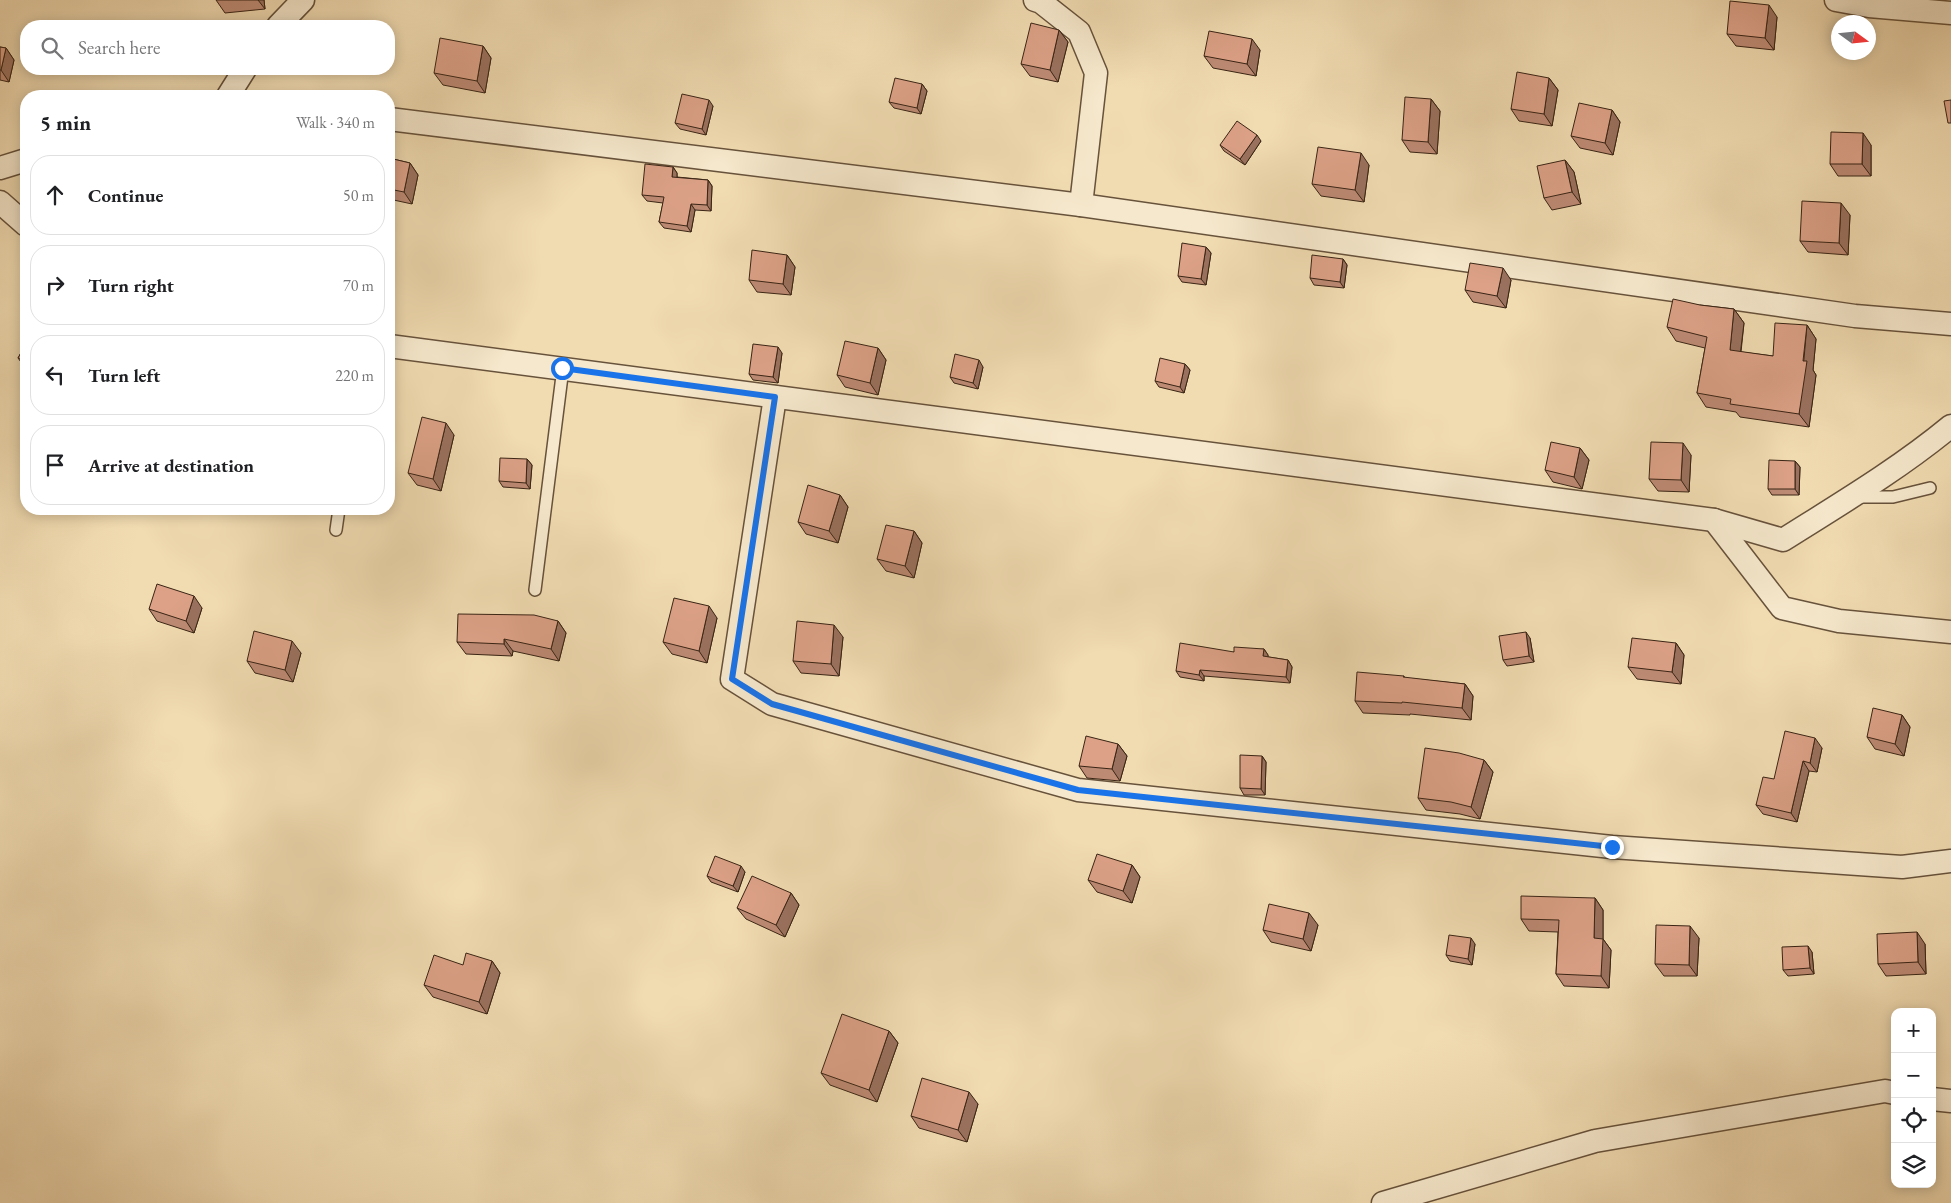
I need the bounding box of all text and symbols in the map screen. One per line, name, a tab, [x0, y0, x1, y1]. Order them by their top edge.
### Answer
north arrow	[1831, 15, 1876, 60]
search box	[20, 20, 395, 75]
icon: search	[38, 34, 66, 62]
text: Search here	[78, 35, 160, 60]
text: 5 min	[40, 109, 91, 136]
text: Walk · 340 m	[296, 112, 375, 133]
icon: ahead	[41, 181, 69, 209]
text: Continue	[88, 183, 163, 208]
text: 50 m	[343, 185, 374, 206]
icon: right	[41, 271, 69, 299]
text: Turn right	[88, 273, 174, 298]
text: 70 m	[343, 275, 374, 296]
route start	[551, 357, 574, 380]
icon: left	[41, 361, 69, 389]
text: Turn left	[88, 363, 160, 388]
text: 220 m	[335, 365, 374, 386]
icon: arrive	[41, 451, 69, 479]
text: Arrive at destination	[88, 453, 254, 478]
route end	[1601, 836, 1624, 859]
map controls	[1891, 1008, 1936, 1188]
button: +	[1891, 1008, 1936, 1053]
button: −	[1891, 1053, 1936, 1098]
button: locate	[1891, 1098, 1936, 1143]
button: layers	[1891, 1143, 1936, 1188]

